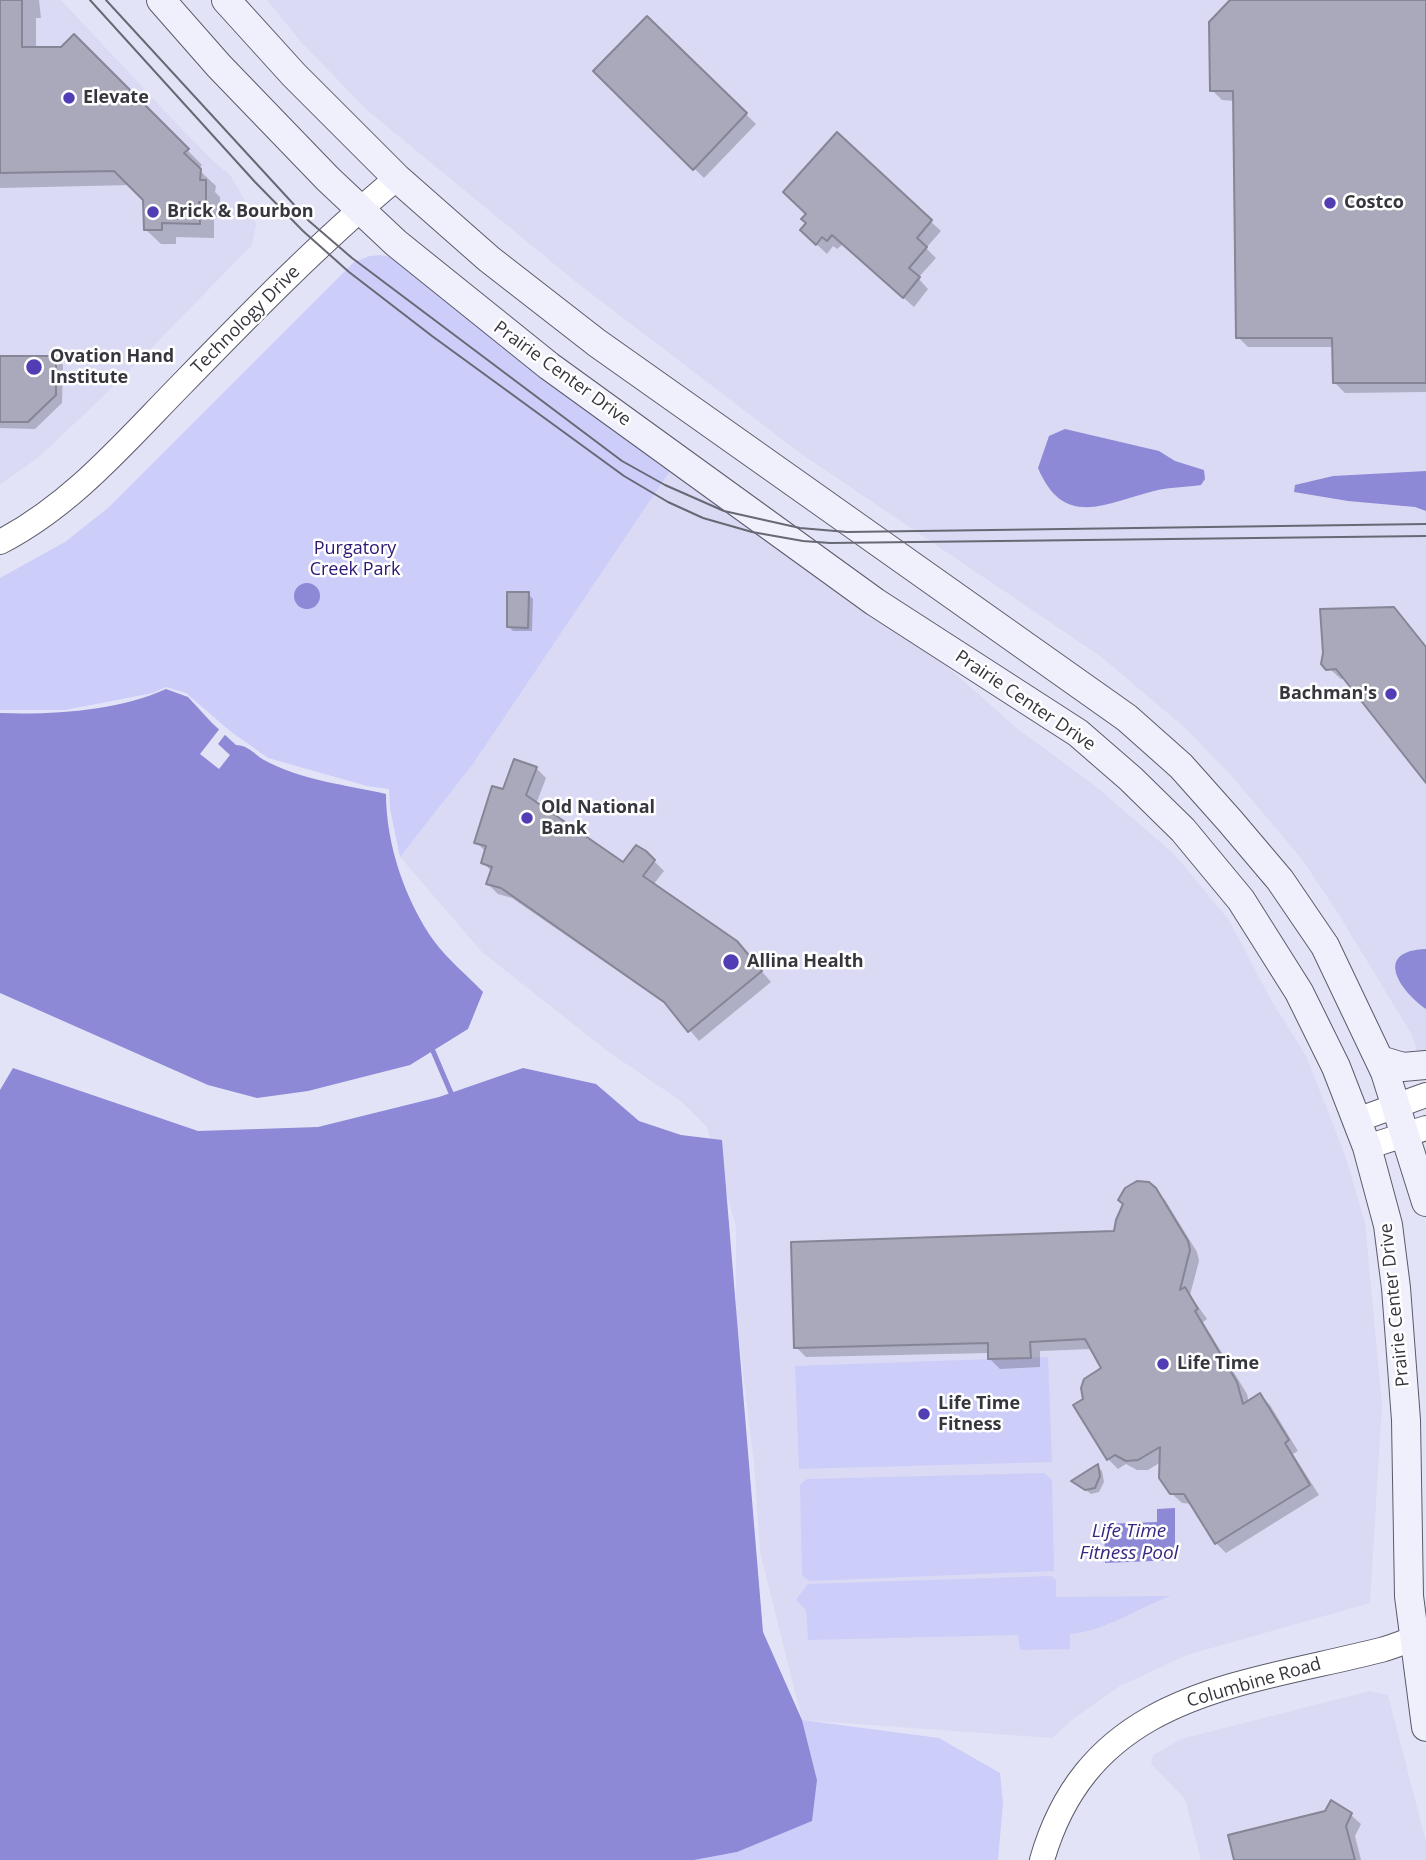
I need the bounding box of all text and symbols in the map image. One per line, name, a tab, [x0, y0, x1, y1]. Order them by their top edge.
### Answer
place label: Elevate	[83, 87, 149, 109]
marker: Elevate	[61, 90, 77, 106]
place label: Costco	[1344, 192, 1404, 214]
marker: Costco	[1322, 195, 1338, 211]
place label: Brick & Bourbon	[167, 201, 314, 223]
marker: Brick & Bourbon	[145, 204, 161, 220]
street label: Technology Drive	[187, 261, 305, 379]
street label: Prairie Center Drive	[489, 317, 635, 431]
place label: Ovation Hand Institute	[50, 346, 174, 388]
marker: Ovation Hand Institute	[24, 357, 44, 377]
park label: Purgatory Creek Park	[310, 538, 400, 580]
street label: Prairie Center Drive	[951, 646, 1099, 756]
place label: Bachman's	[1279, 683, 1377, 705]
marker: Bachman's	[1383, 686, 1399, 702]
place label: Old National Bank	[541, 797, 655, 840]
marker: Old National Bank	[519, 810, 535, 826]
place label: Allina Health	[747, 951, 864, 973]
marker: Allina Health	[721, 952, 741, 972]
street label: Prairie Center Drive	[1376, 1222, 1414, 1388]
place label: Life Time	[1177, 1353, 1259, 1375]
marker: Life Time	[1155, 1356, 1171, 1372]
place label: Life Time Fitness	[938, 1393, 1020, 1436]
marker: Life Time Fitness	[916, 1406, 932, 1422]
water label: Life Time Fitness Pool	[1080, 1521, 1178, 1565]
street label: Columbine Road	[1184, 1653, 1324, 1713]

